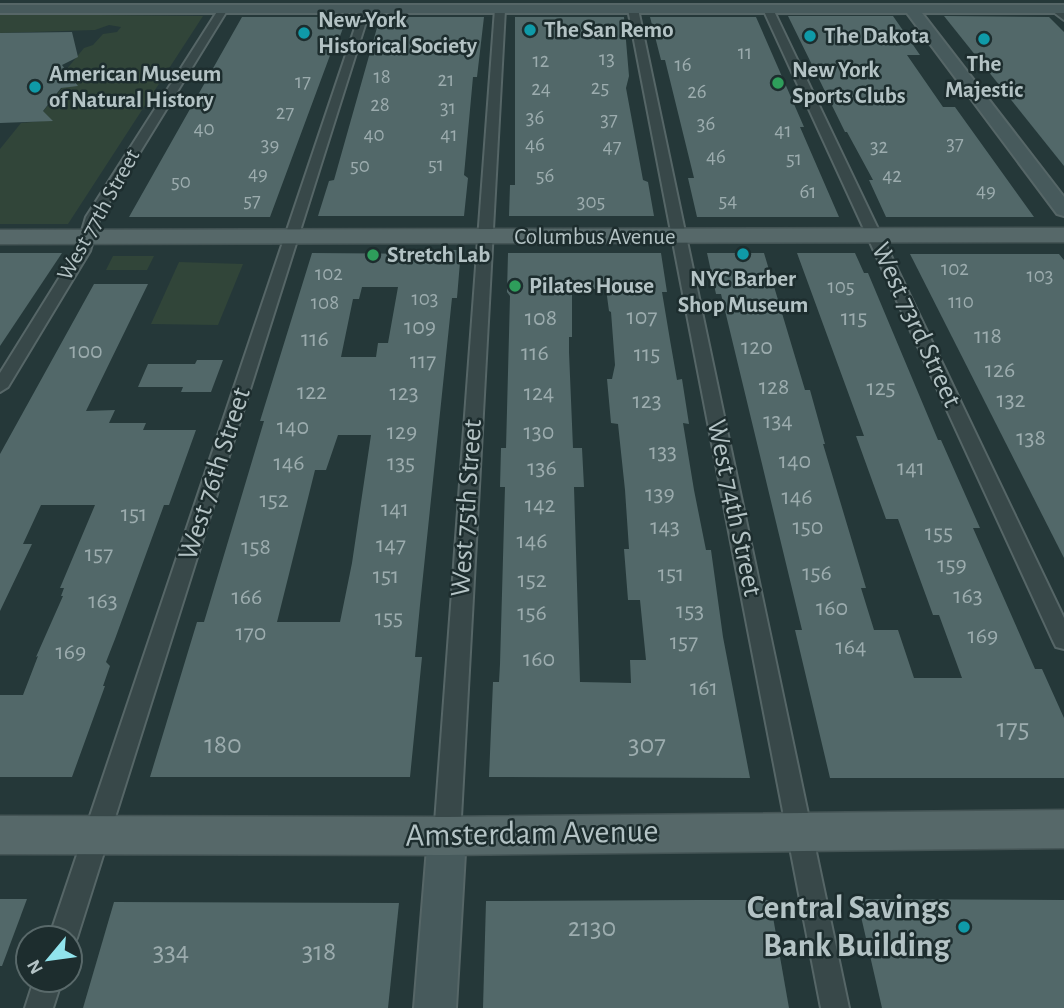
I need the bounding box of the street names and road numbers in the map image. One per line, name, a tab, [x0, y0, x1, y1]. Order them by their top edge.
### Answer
street label: West 77th Street	[54, 145, 145, 285]
street label: Columbus Avenue	[514, 226, 676, 249]
street label: West 73rd Street	[866, 238, 966, 412]
street label: West 76th Street	[174, 384, 256, 564]
street label: West 74th Street	[702, 417, 766, 599]
street label: West 75th Street	[447, 418, 487, 598]
street label: Amsterdam Avenue	[405, 815, 659, 853]

